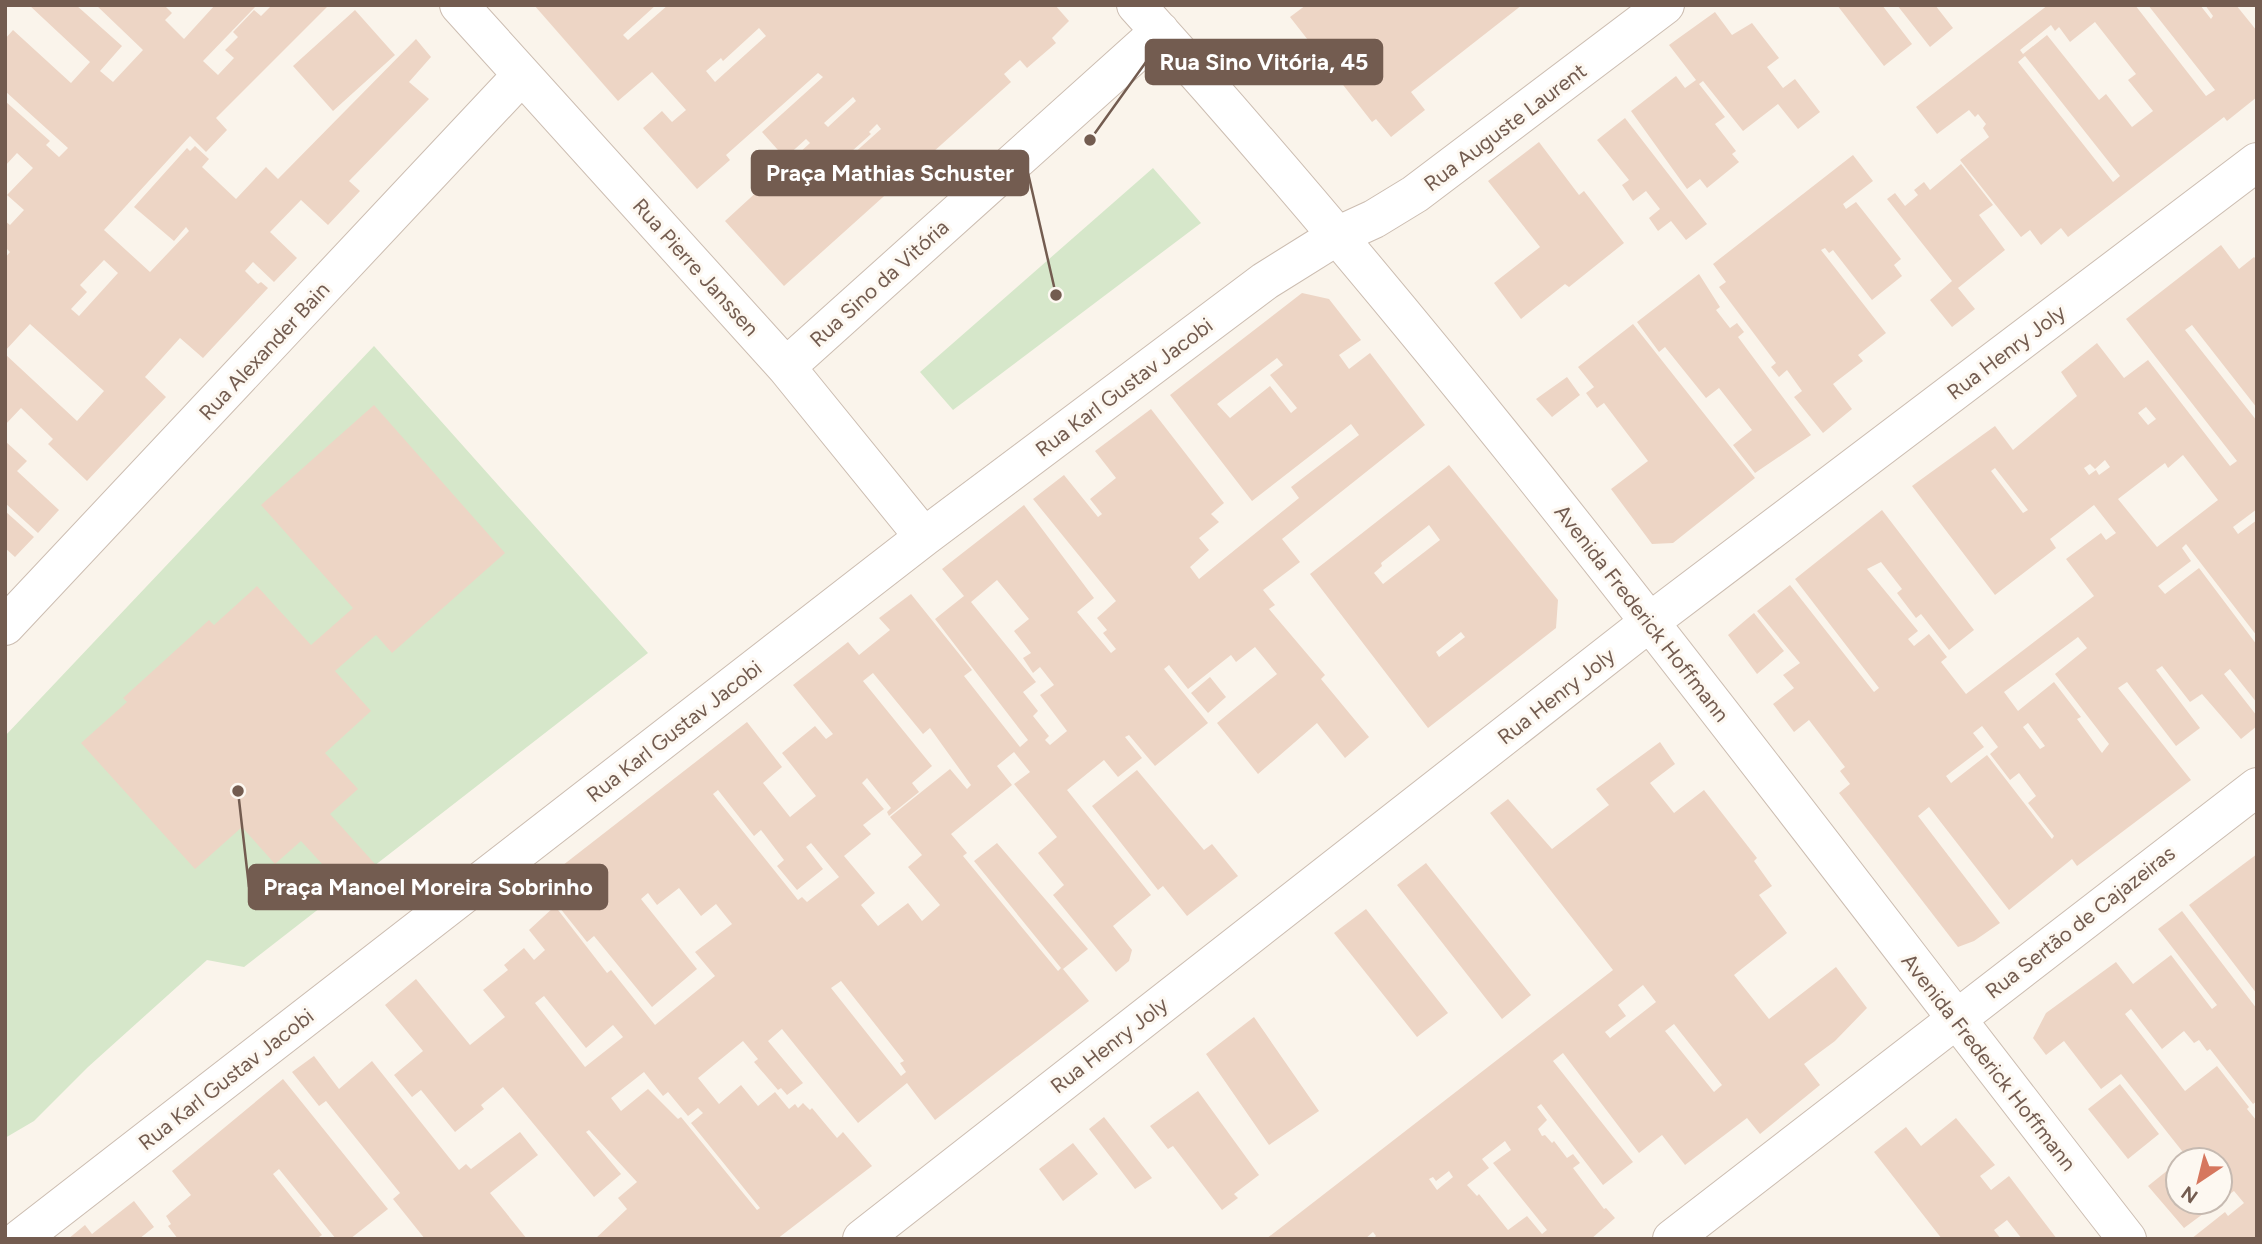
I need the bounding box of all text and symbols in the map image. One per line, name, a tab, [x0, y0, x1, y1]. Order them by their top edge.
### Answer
callout: Rua Sino Vitória, 45	[1146, 40, 1382, 84]
text: Rua Sino Vitória, 45	[1160, 48, 1368, 76]
street label: Rua Auguste Laurent	[1419, 58, 1591, 196]
callout: Praça Mathias Schuster	[752, 151, 1028, 195]
text: Praça Mathias Schuster	[766, 159, 1014, 187]
street label: Rua Pierre Janssen	[628, 193, 764, 341]
street label: Rua Sino da Vitória	[804, 214, 954, 352]
street label: Rua Alexander Bain	[194, 277, 334, 425]
street label: Rua Henry Joly	[1942, 299, 2070, 405]
street label: Rua Karl Gustav Jacobi	[1031, 312, 1217, 462]
street label: Avenida Frederick Hoffmann	[1549, 499, 1735, 727]
street label: Rua Henry Joly	[1492, 643, 1620, 749]
street label: Rua Karl Gustav Jacobi	[581, 655, 767, 807]
street label: Rua Sertão de Cajazeiras	[1980, 840, 2180, 1004]
callout: Praça Manoel Moreira Sobrinho	[249, 865, 607, 909]
text: Praça Manoel Moreira Sobrinho	[263, 873, 593, 901]
street label: Avenida Frederick Hoffmann	[1896, 948, 2082, 1176]
street label: Rua Henry Joly	[1045, 992, 1173, 1098]
street label: Rua Karl Gustav Jacobi	[133, 1003, 319, 1155]
north arrow	[2164, 1146, 2234, 1216]
text: N	[2177, 1181, 2202, 1208]

